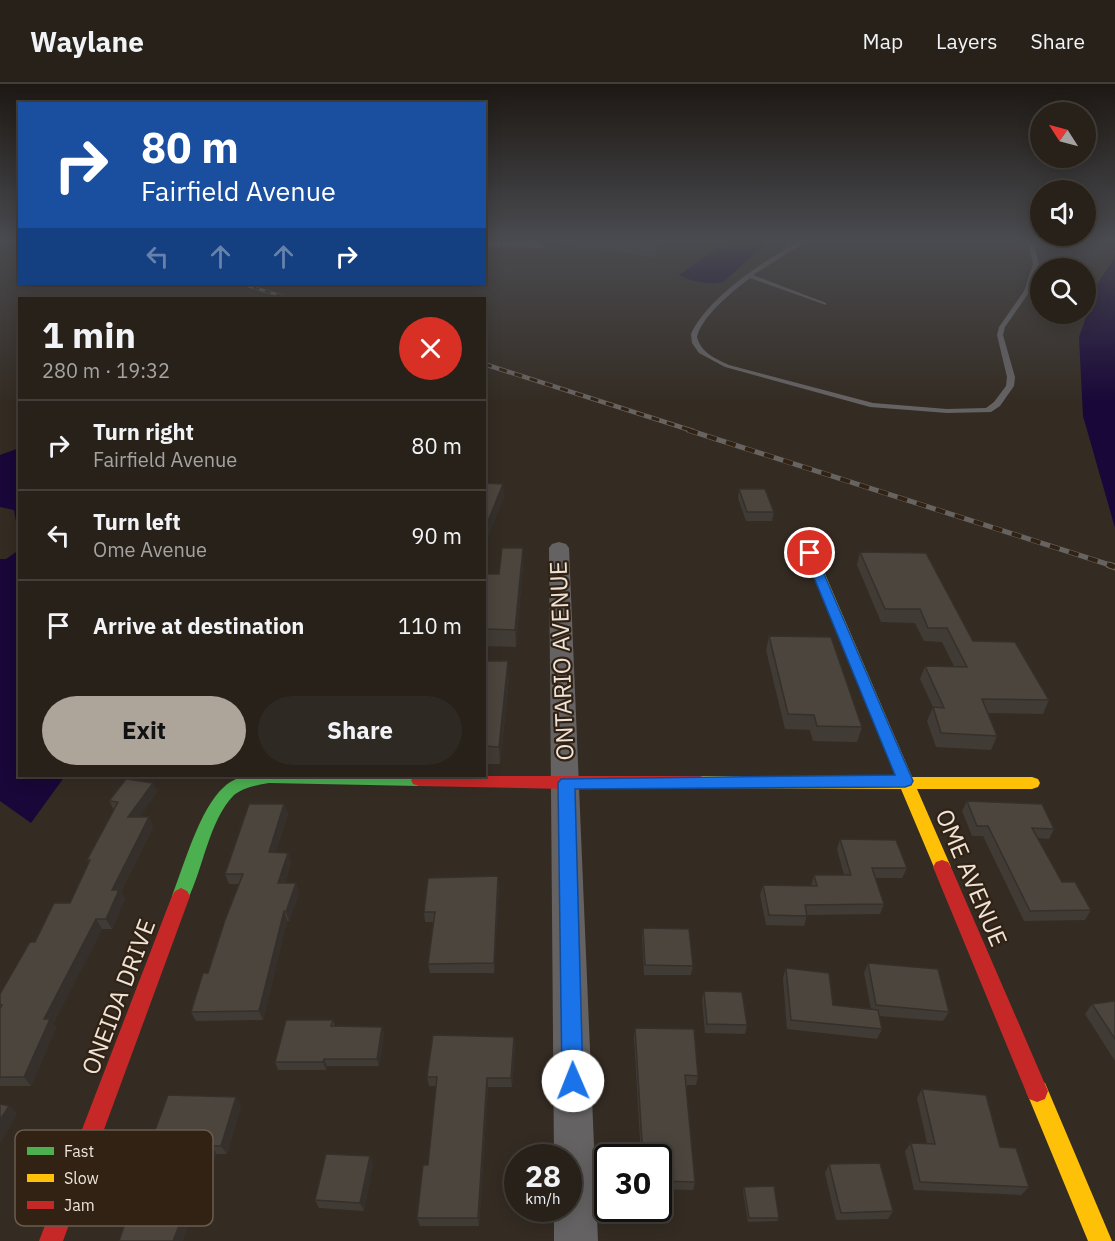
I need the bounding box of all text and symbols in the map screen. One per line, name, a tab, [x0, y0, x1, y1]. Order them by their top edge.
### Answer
text: Waylane	[30, 23, 144, 60]
text: Map	[863, 27, 903, 55]
text: Layers	[936, 27, 998, 55]
text: Share	[1031, 27, 1085, 55]
north arrow	[1030, 102, 1096, 168]
map controls	[1030, 102, 1096, 324]
text: 80 m	[141, 120, 239, 175]
icon: right	[42, 126, 120, 204]
text: Fairfield Avenue	[141, 173, 336, 208]
button: sound	[1030, 180, 1096, 246]
icon: left	[141, 240, 174, 273]
icon: ahead	[204, 240, 237, 273]
icon: ahead	[267, 240, 300, 273]
icon: right	[330, 240, 363, 273]
button: search	[1030, 258, 1096, 324]
text: 1 min	[42, 311, 136, 358]
button: close	[399, 317, 462, 380]
text: 280 m · 19:32	[42, 357, 170, 384]
text: Turn right	[93, 417, 194, 446]
icon: right	[42, 429, 75, 462]
text: 80 m	[411, 431, 462, 460]
text: Fairfield Avenue	[93, 446, 237, 473]
text: Turn left	[93, 507, 181, 536]
icon: left	[42, 519, 75, 552]
text: 90 m	[411, 521, 462, 550]
pin	[784, 527, 835, 578]
text: Ome Avenue	[93, 536, 207, 563]
icon: arrive	[793, 536, 826, 569]
street label: ONTARIO AVENUE	[542, 561, 580, 761]
icon: arrive	[42, 609, 75, 642]
text: Arrive at destination	[93, 611, 304, 640]
text: 110 m	[398, 611, 462, 640]
button: Exit	[42, 696, 246, 765]
button: Share	[258, 696, 462, 765]
street label: OME AVENUE	[929, 804, 1015, 951]
street label: ONEIDA DRIVE	[74, 914, 162, 1079]
position arrow	[541, 1049, 605, 1113]
legend	[15, 1130, 213, 1226]
text: Fast	[64, 1141, 94, 1161]
speed limit sign: 30	[594, 1144, 672, 1222]
text: 28	[525, 1156, 561, 1195]
text: Slow	[64, 1168, 99, 1188]
text: km/h	[525, 1189, 561, 1208]
text: Jam	[64, 1195, 95, 1215]

